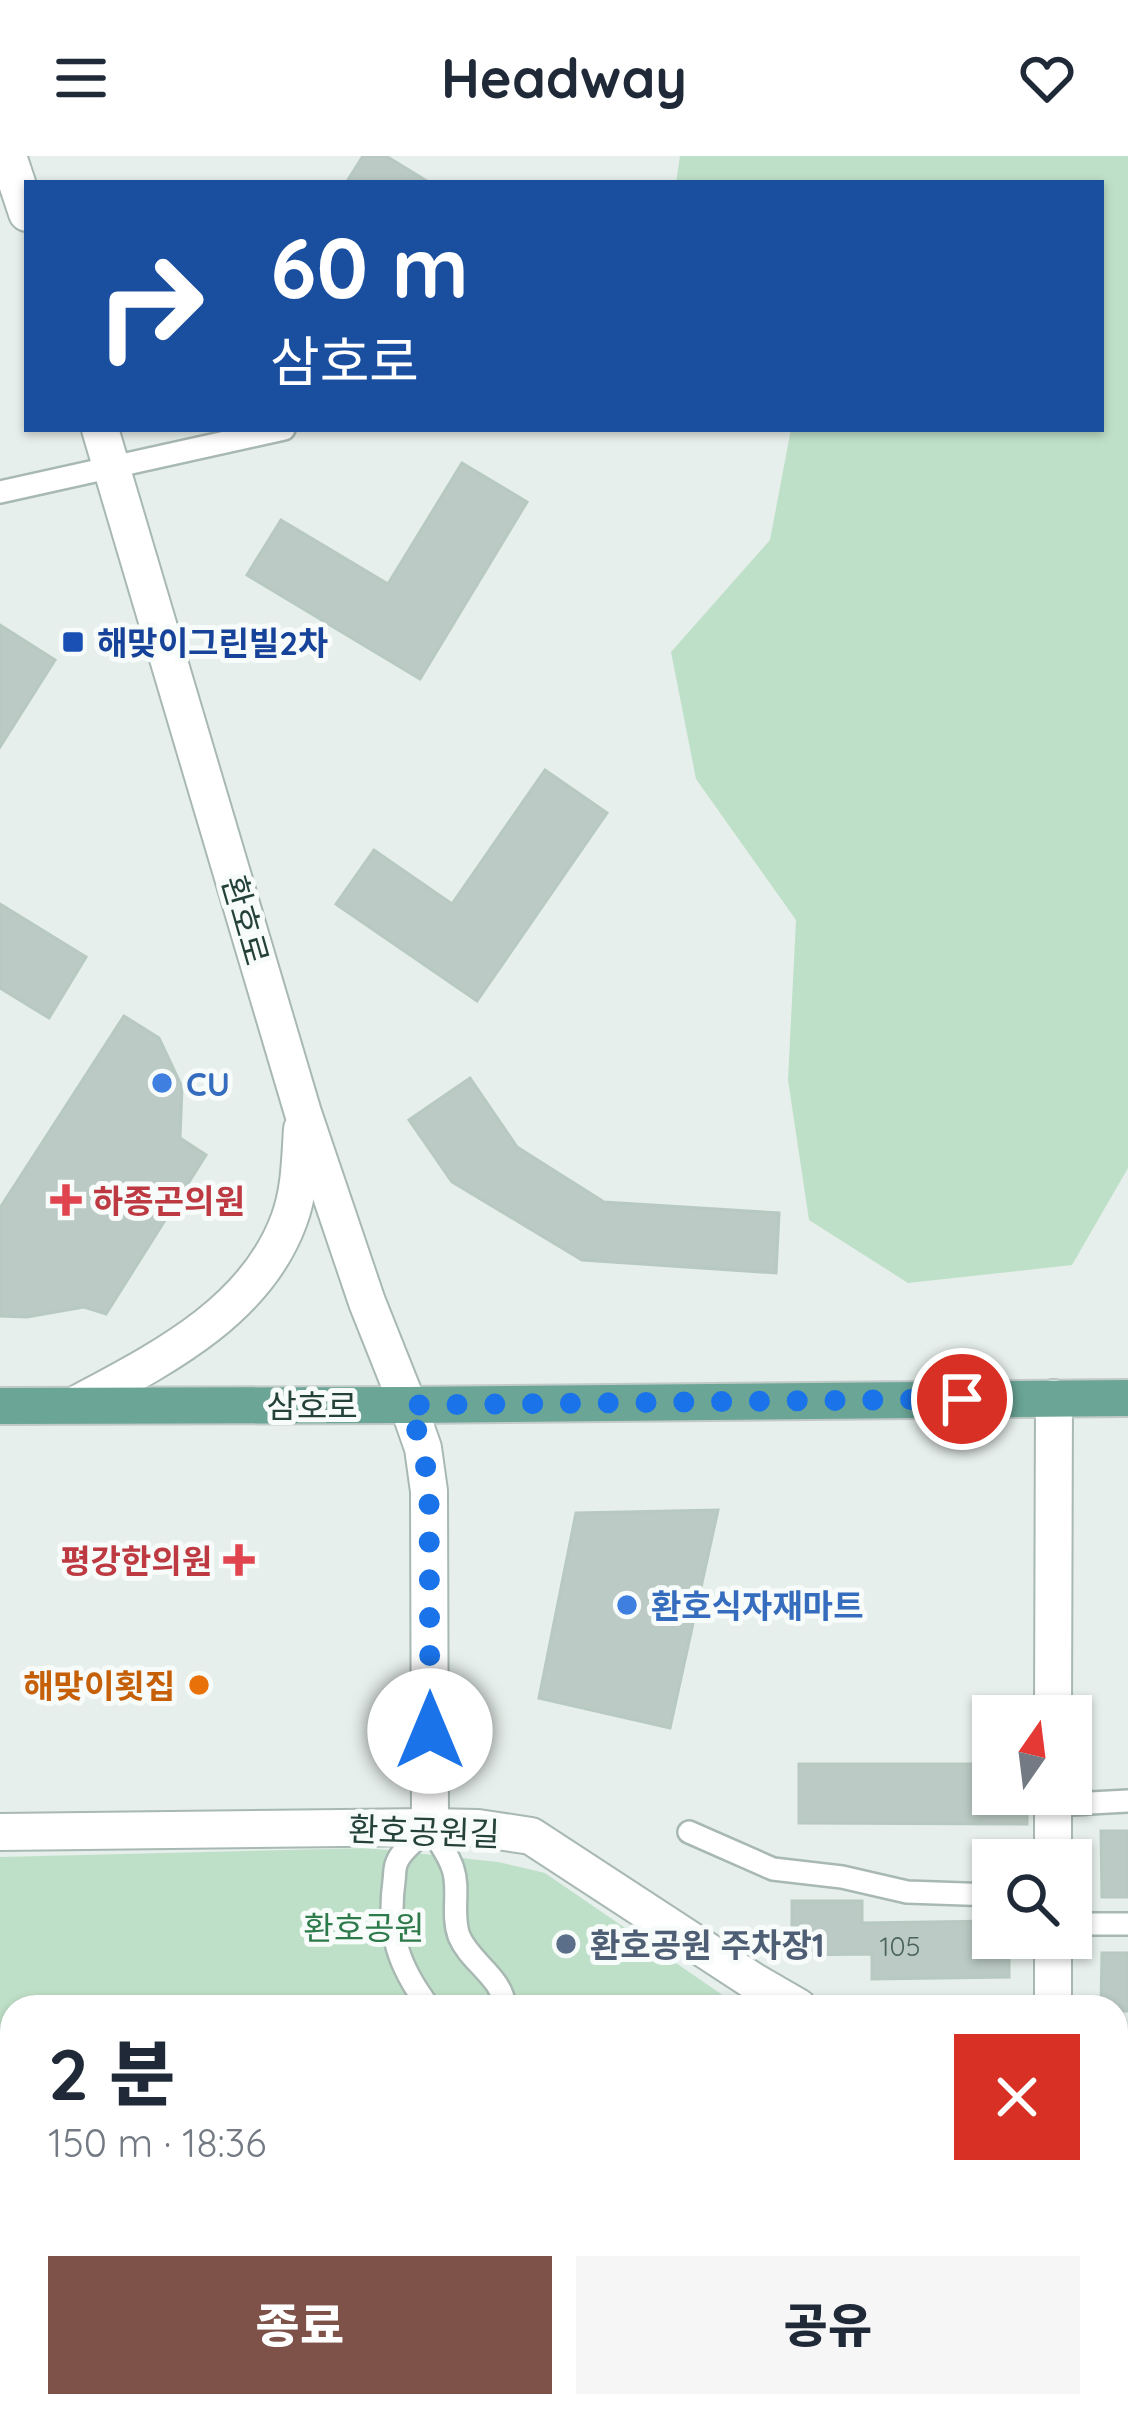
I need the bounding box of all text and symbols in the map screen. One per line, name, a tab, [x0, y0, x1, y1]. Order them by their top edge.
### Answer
text: Headway	[441, 44, 687, 112]
icon: menu	[48, 45, 114, 111]
icon: heart	[1014, 45, 1080, 111]
text: 60 m	[270, 214, 469, 319]
icon: right	[72, 228, 228, 384]
text: 삼호로	[270, 327, 419, 395]
place label: 해맞이그린빌2차	[97, 622, 328, 663]
marker: 해맞이그린빌2차	[60, 629, 86, 655]
street label: 환호로	[214, 871, 278, 969]
place label: CU	[186, 1063, 230, 1104]
marker: CU	[149, 1070, 175, 1096]
place label: 하종곤의원	[93, 1180, 245, 1221]
marker: 하종곤의원	[50, 1184, 82, 1216]
pin	[911, 1348, 1013, 1450]
icon: arrive	[929, 1366, 995, 1432]
street label: 삼호로	[266, 1385, 358, 1426]
place label: 평강한의원	[60, 1540, 212, 1581]
marker: 평강한의원	[223, 1544, 255, 1576]
place label: 환호식자재마트	[651, 1585, 864, 1626]
marker: 환호식자재마트	[614, 1592, 640, 1618]
place label: 해맞이횟집	[23, 1665, 175, 1706]
position arrow	[367, 1668, 493, 1794]
marker: 해맞이횟집	[186, 1672, 212, 1698]
north arrow	[972, 1695, 1092, 1815]
map controls	[972, 1695, 1092, 1959]
street label: 환호공원길	[347, 1808, 501, 1854]
button: search	[972, 1839, 1092, 1959]
park label: 환호공원	[303, 1907, 425, 1948]
place label: 환호공원 주차장1	[590, 1924, 825, 1965]
house number: 105	[880, 1929, 920, 1963]
marker: 환호공원 주차장1	[553, 1931, 579, 1957]
text: 2 분	[48, 2028, 175, 2118]
button: close	[954, 2034, 1080, 2160]
text: 150 m · 18:36	[48, 2118, 266, 2167]
button: 종료	[48, 2256, 552, 2394]
button: 공유	[576, 2256, 1080, 2394]

